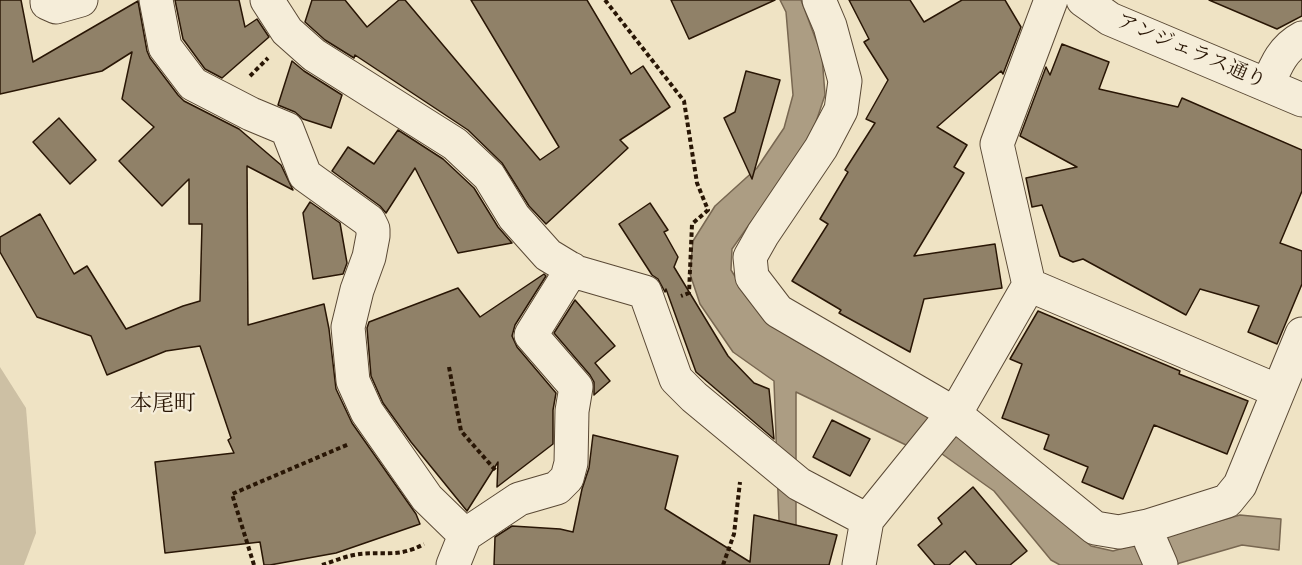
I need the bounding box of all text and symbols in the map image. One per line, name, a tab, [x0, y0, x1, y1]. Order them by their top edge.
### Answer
street label: アンジェラス通り	[1113, 10, 1269, 94]
district label: 本尾町	[130, 392, 196, 418]

